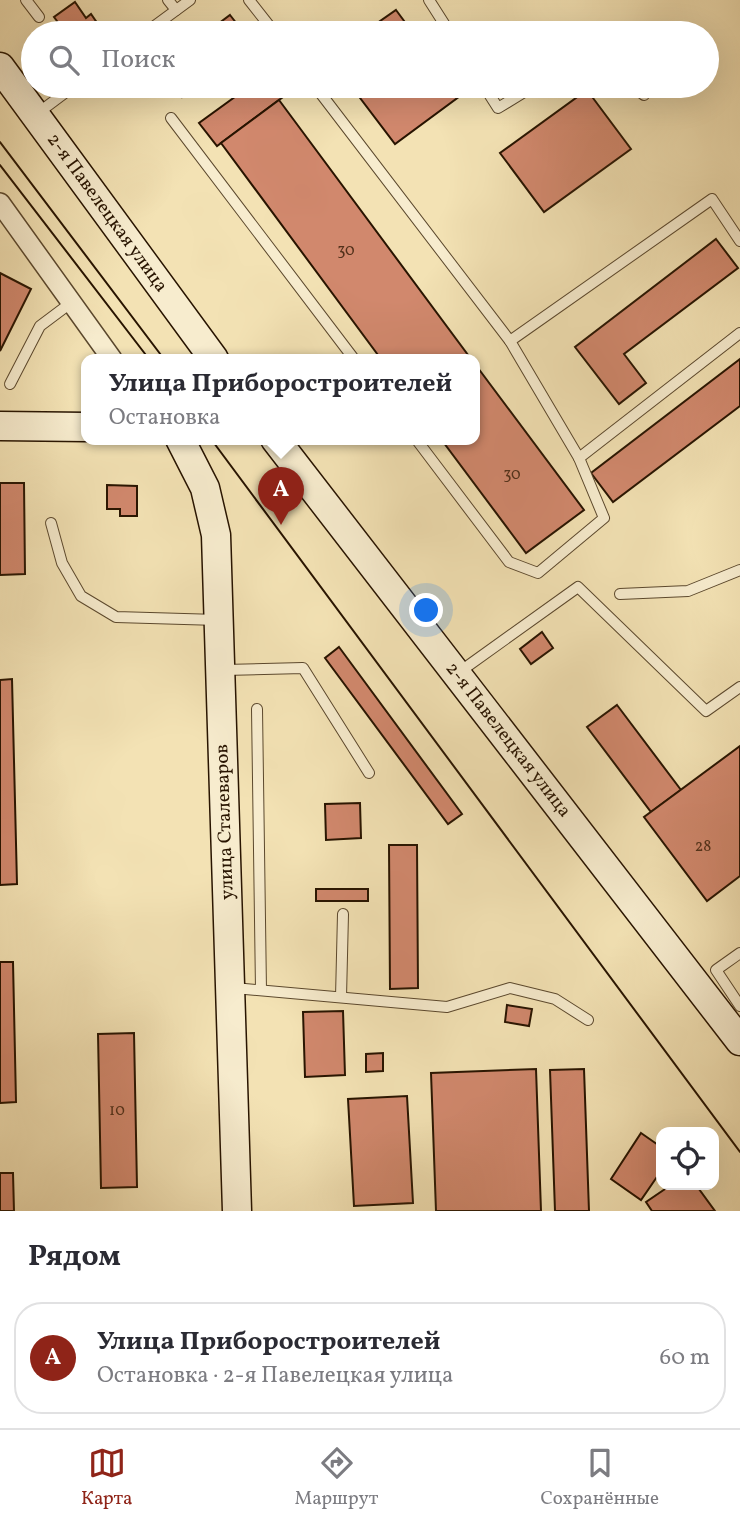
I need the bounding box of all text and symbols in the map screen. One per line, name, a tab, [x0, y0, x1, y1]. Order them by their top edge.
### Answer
search box	[21, 21, 719, 98]
icon: search	[45, 41, 83, 79]
text: Поиск	[101, 42, 175, 78]
street label: 2-я Павелецкая улица	[40, 128, 174, 298]
house number: 30	[337, 240, 355, 262]
popup	[81, 354, 480, 445]
text: Улица Приборостроителей	[109, 366, 452, 402]
text: Остановка	[109, 402, 221, 434]
house number: 30	[503, 464, 521, 486]
pin: A	[258, 467, 304, 525]
your location	[409, 593, 443, 627]
street label: 2-я Павелецкая улица	[439, 657, 577, 823]
street label: улица Сталеваров	[209, 744, 241, 900]
house number: 28	[695, 836, 711, 858]
house number: 10	[109, 1100, 125, 1122]
map controls	[656, 1127, 719, 1190]
button: locate	[656, 1127, 719, 1190]
text: Рядом	[28, 1236, 121, 1278]
text: Улица Приборостроителей	[97, 1324, 441, 1360]
text: A	[45, 1342, 61, 1374]
text: 60 m	[660, 1342, 710, 1374]
text: Остановка · 2-я Павелецкая улица	[97, 1360, 454, 1392]
tab: Карта	[81, 1444, 133, 1512]
tab: Маршрут	[295, 1444, 378, 1512]
tab: Сохранённые	[540, 1444, 659, 1512]

